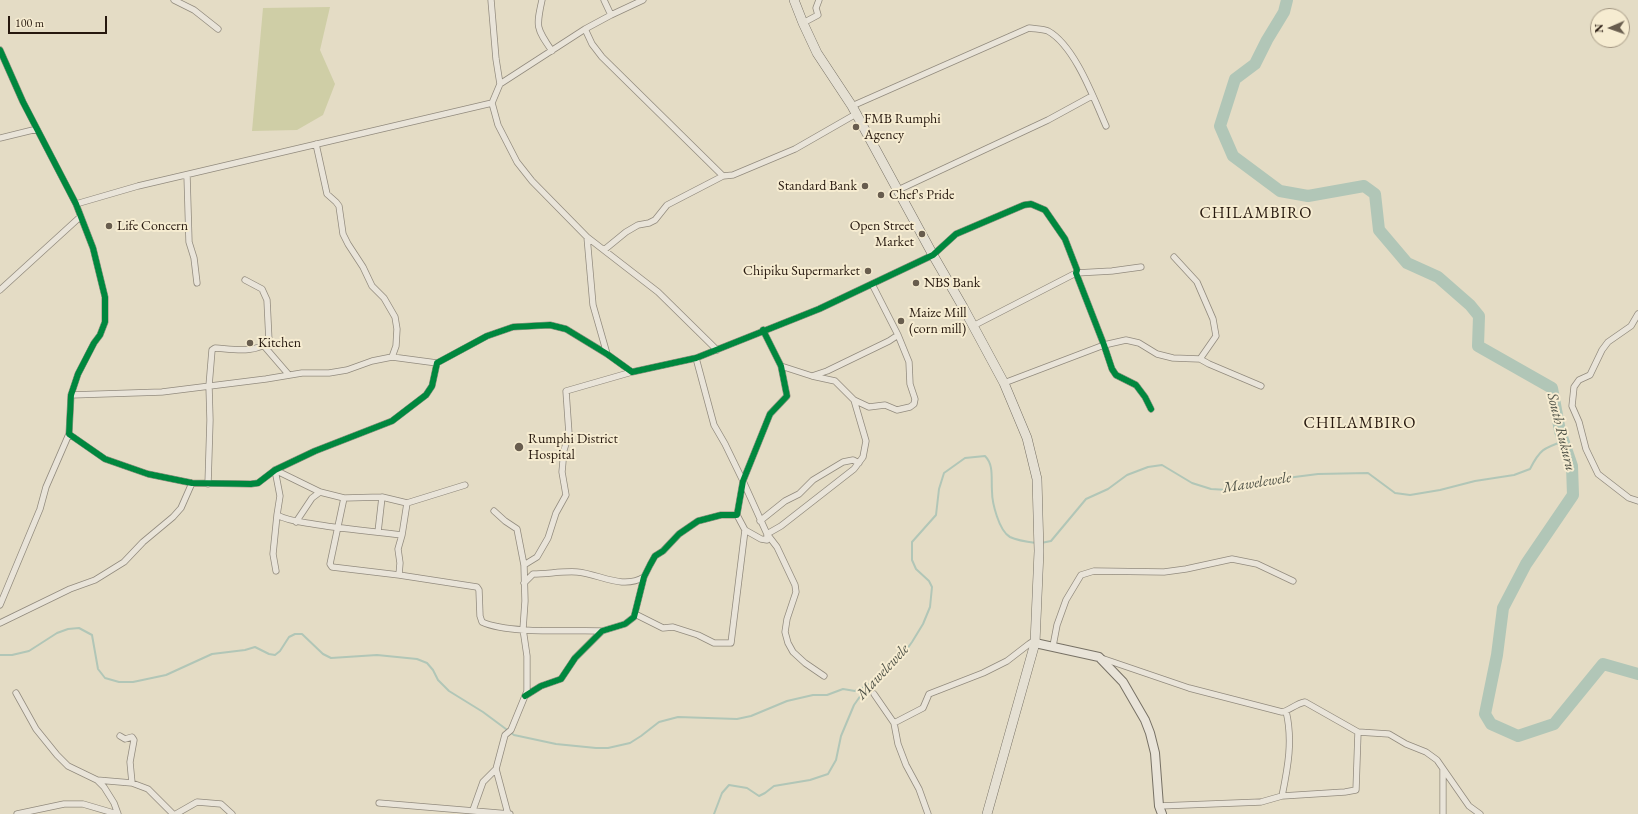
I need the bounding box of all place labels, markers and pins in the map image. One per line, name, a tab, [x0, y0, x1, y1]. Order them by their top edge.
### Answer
place label: FMB Rumphi Agency	[864, 111, 941, 144]
marker: FMB Rumphi Agency	[851, 122, 861, 132]
place label: Standard Bank	[778, 178, 857, 194]
marker: Standard Bank	[860, 181, 870, 191]
place label: Chef's Pride	[889, 187, 955, 203]
marker: Chef's Pride	[876, 190, 886, 200]
place label: Life Concern	[117, 218, 188, 234]
place label: Open Street Market	[850, 218, 914, 250]
marker: Life Concern	[104, 221, 114, 231]
marker: Open Street Market	[917, 229, 927, 239]
place label: Chipiku Supermarket	[743, 263, 860, 279]
marker: Chipiku Supermarket	[863, 266, 873, 276]
place label: NBS Bank	[924, 275, 980, 291]
marker: NBS Bank	[911, 278, 921, 288]
place label: Maize Mill (corn mill)	[909, 305, 967, 338]
marker: Maize Mill (corn mill)	[896, 316, 906, 326]
place label: Kitchen	[258, 335, 301, 351]
marker: Kitchen	[245, 338, 255, 348]
place label: Rumphi District Hospital	[528, 431, 618, 464]
marker: Rumphi District Hospital	[513, 441, 525, 453]

